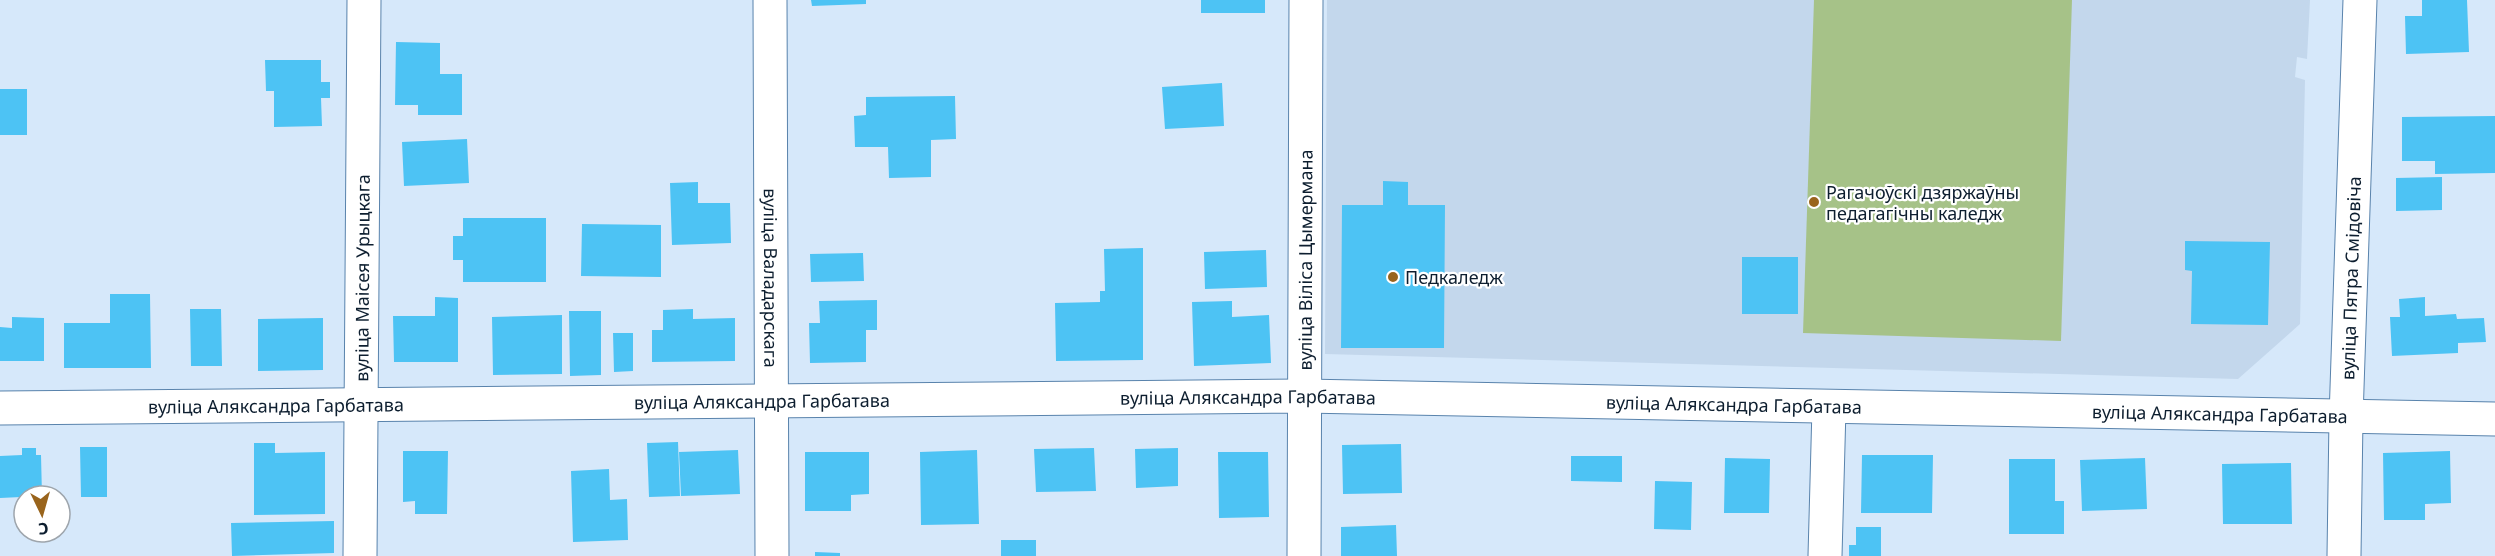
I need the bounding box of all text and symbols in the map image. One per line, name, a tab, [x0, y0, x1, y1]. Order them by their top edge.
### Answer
street label: вуліца Віліса Цымермана	[1293, 149, 1317, 371]
street label: вуліца Маісея Урыцкага	[349, 174, 375, 382]
street label: вуліца Пятра Смідовіча	[2335, 176, 2366, 380]
place label: Рагачоўскі дзяржаўны педагагічны каледж	[1826, 180, 2019, 225]
street label: вуліца Валадарскага	[759, 188, 783, 368]
marker: Рагачоўскі дзяржаўны педагагічны каледж	[1807, 195, 1821, 209]
place label: Педкаледж	[1405, 265, 1503, 289]
marker: Педкаледж	[1386, 270, 1400, 284]
street label: вуліца Аляксандра Гарбатава	[1120, 384, 1376, 410]
street label: вуліца Аляксандра Гарбатава	[634, 388, 890, 414]
street label: вуліца Аляксандра Гарбатава	[1606, 390, 1862, 419]
street label: вуліца Аляксандра Гарбатава	[148, 392, 404, 419]
street label: вуліца Аляксандра Гарбатава	[2092, 399, 2348, 428]
north arrow	[12, 484, 72, 544]
text: С	[37, 518, 49, 540]

